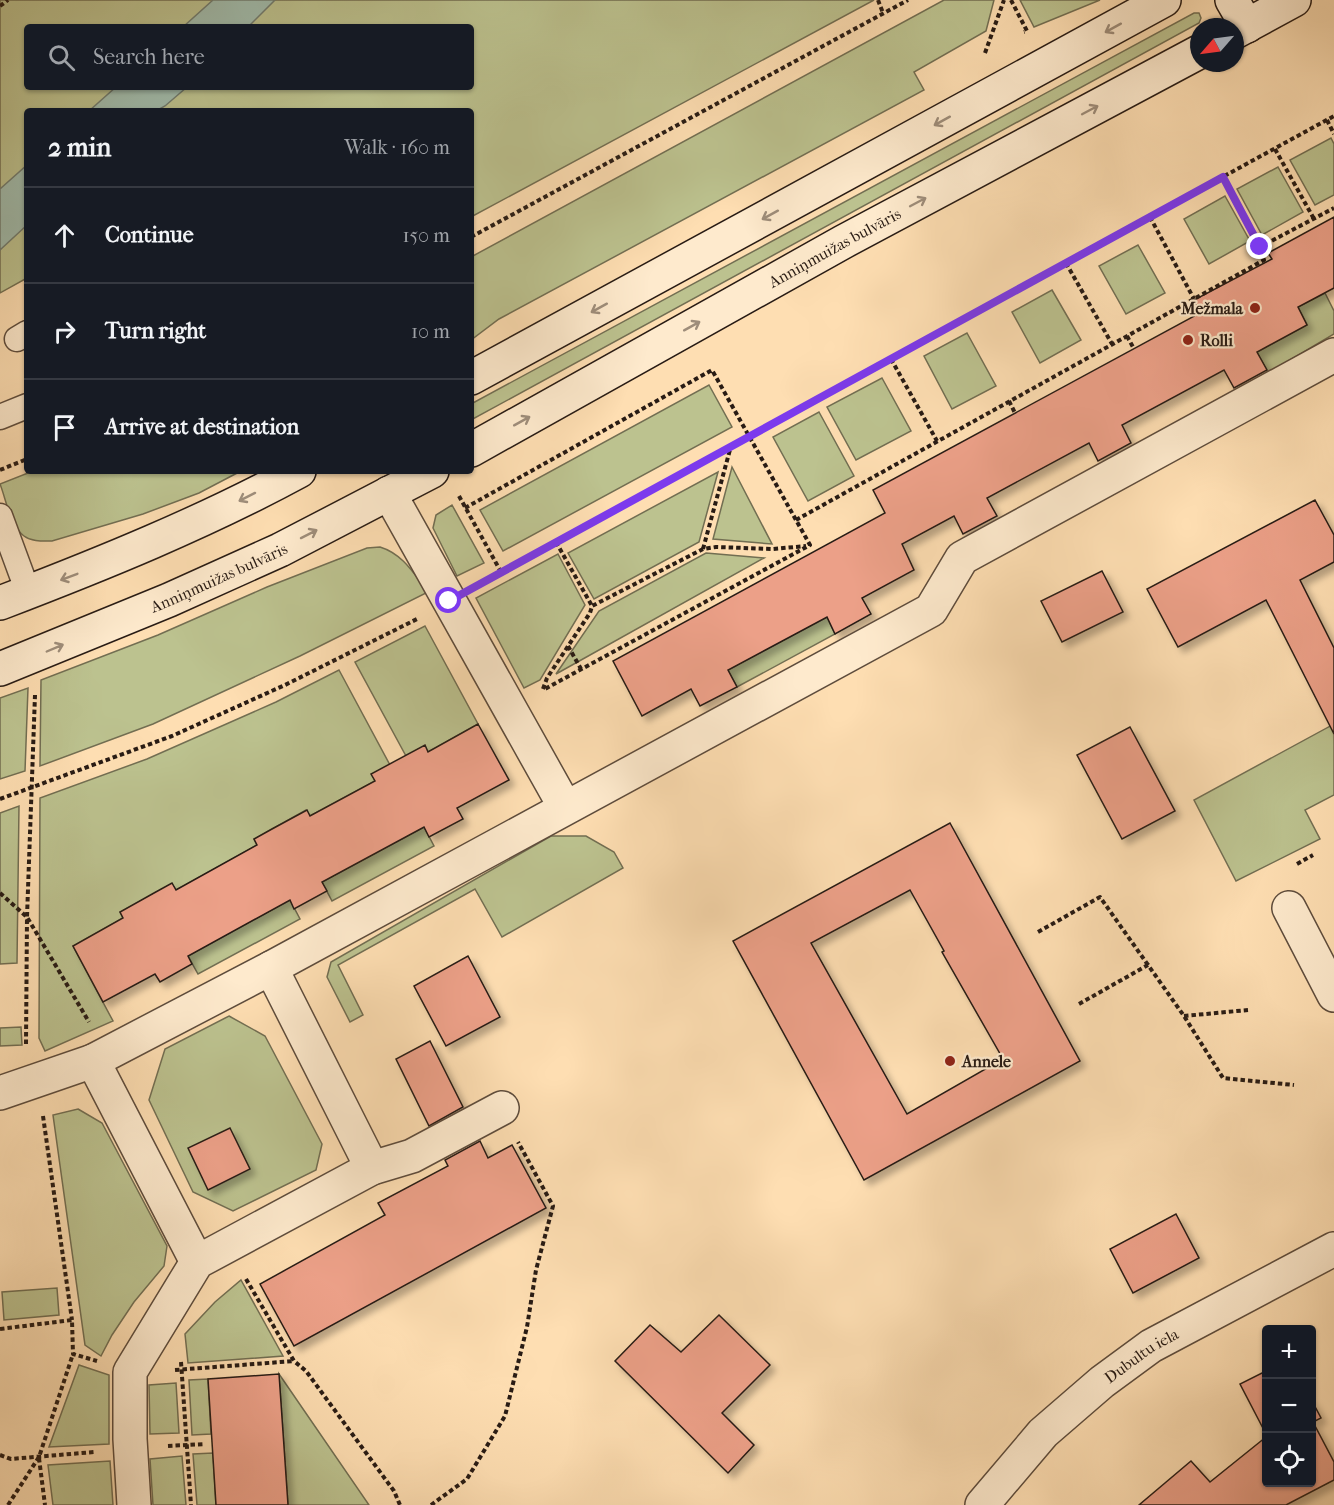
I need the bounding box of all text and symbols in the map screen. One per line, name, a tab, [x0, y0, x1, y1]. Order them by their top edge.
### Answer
north arrow	[1190, 18, 1244, 72]
one-way arrow	[1105, 22, 1122, 34]
search box	[24, 24, 474, 90]
icon: search	[45, 41, 78, 74]
text: Search here	[93, 44, 205, 70]
one-way arrow	[1081, 104, 1099, 115]
one-way arrow	[933, 116, 951, 127]
text: 2 min	[48, 132, 111, 163]
text: Walk · 160 m	[344, 136, 450, 159]
one-way arrow	[909, 196, 927, 207]
street label: Anniņmuižas bulvāris	[764, 204, 904, 292]
one-way arrow	[762, 210, 780, 221]
icon: ahead	[48, 219, 81, 252]
text: Continue	[105, 222, 194, 248]
text: 150 m	[402, 224, 450, 247]
route end	[1246, 233, 1272, 259]
place label: Mežmala	[1180, 299, 1244, 318]
marker: Mežmala	[1248, 301, 1262, 315]
one-way arrow	[591, 302, 608, 314]
icon: right	[48, 315, 81, 348]
text: Turn right	[105, 318, 206, 344]
text: 10 m	[411, 320, 450, 343]
one-way arrow	[683, 320, 701, 331]
place label: Rolli	[1200, 331, 1233, 350]
marker: Rolli	[1181, 333, 1195, 347]
icon: arrive	[48, 411, 81, 444]
text: Arrive at destination	[105, 414, 299, 440]
one-way arrow	[513, 415, 530, 427]
one-way arrow	[238, 492, 256, 504]
one-way arrow	[300, 528, 318, 540]
street label: Anniņmuižas bulvāris	[147, 539, 291, 617]
one-way arrow	[60, 572, 78, 583]
route start	[435, 587, 461, 613]
one-way arrow	[45, 642, 63, 653]
place label: Annele	[961, 1052, 1011, 1071]
marker: Annele	[943, 1054, 957, 1068]
street label: Dubultu iela	[1101, 1324, 1182, 1387]
map controls	[1262, 1325, 1316, 1487]
button: +	[1262, 1325, 1316, 1379]
button: −	[1262, 1379, 1316, 1433]
button: locate	[1262, 1433, 1316, 1487]

